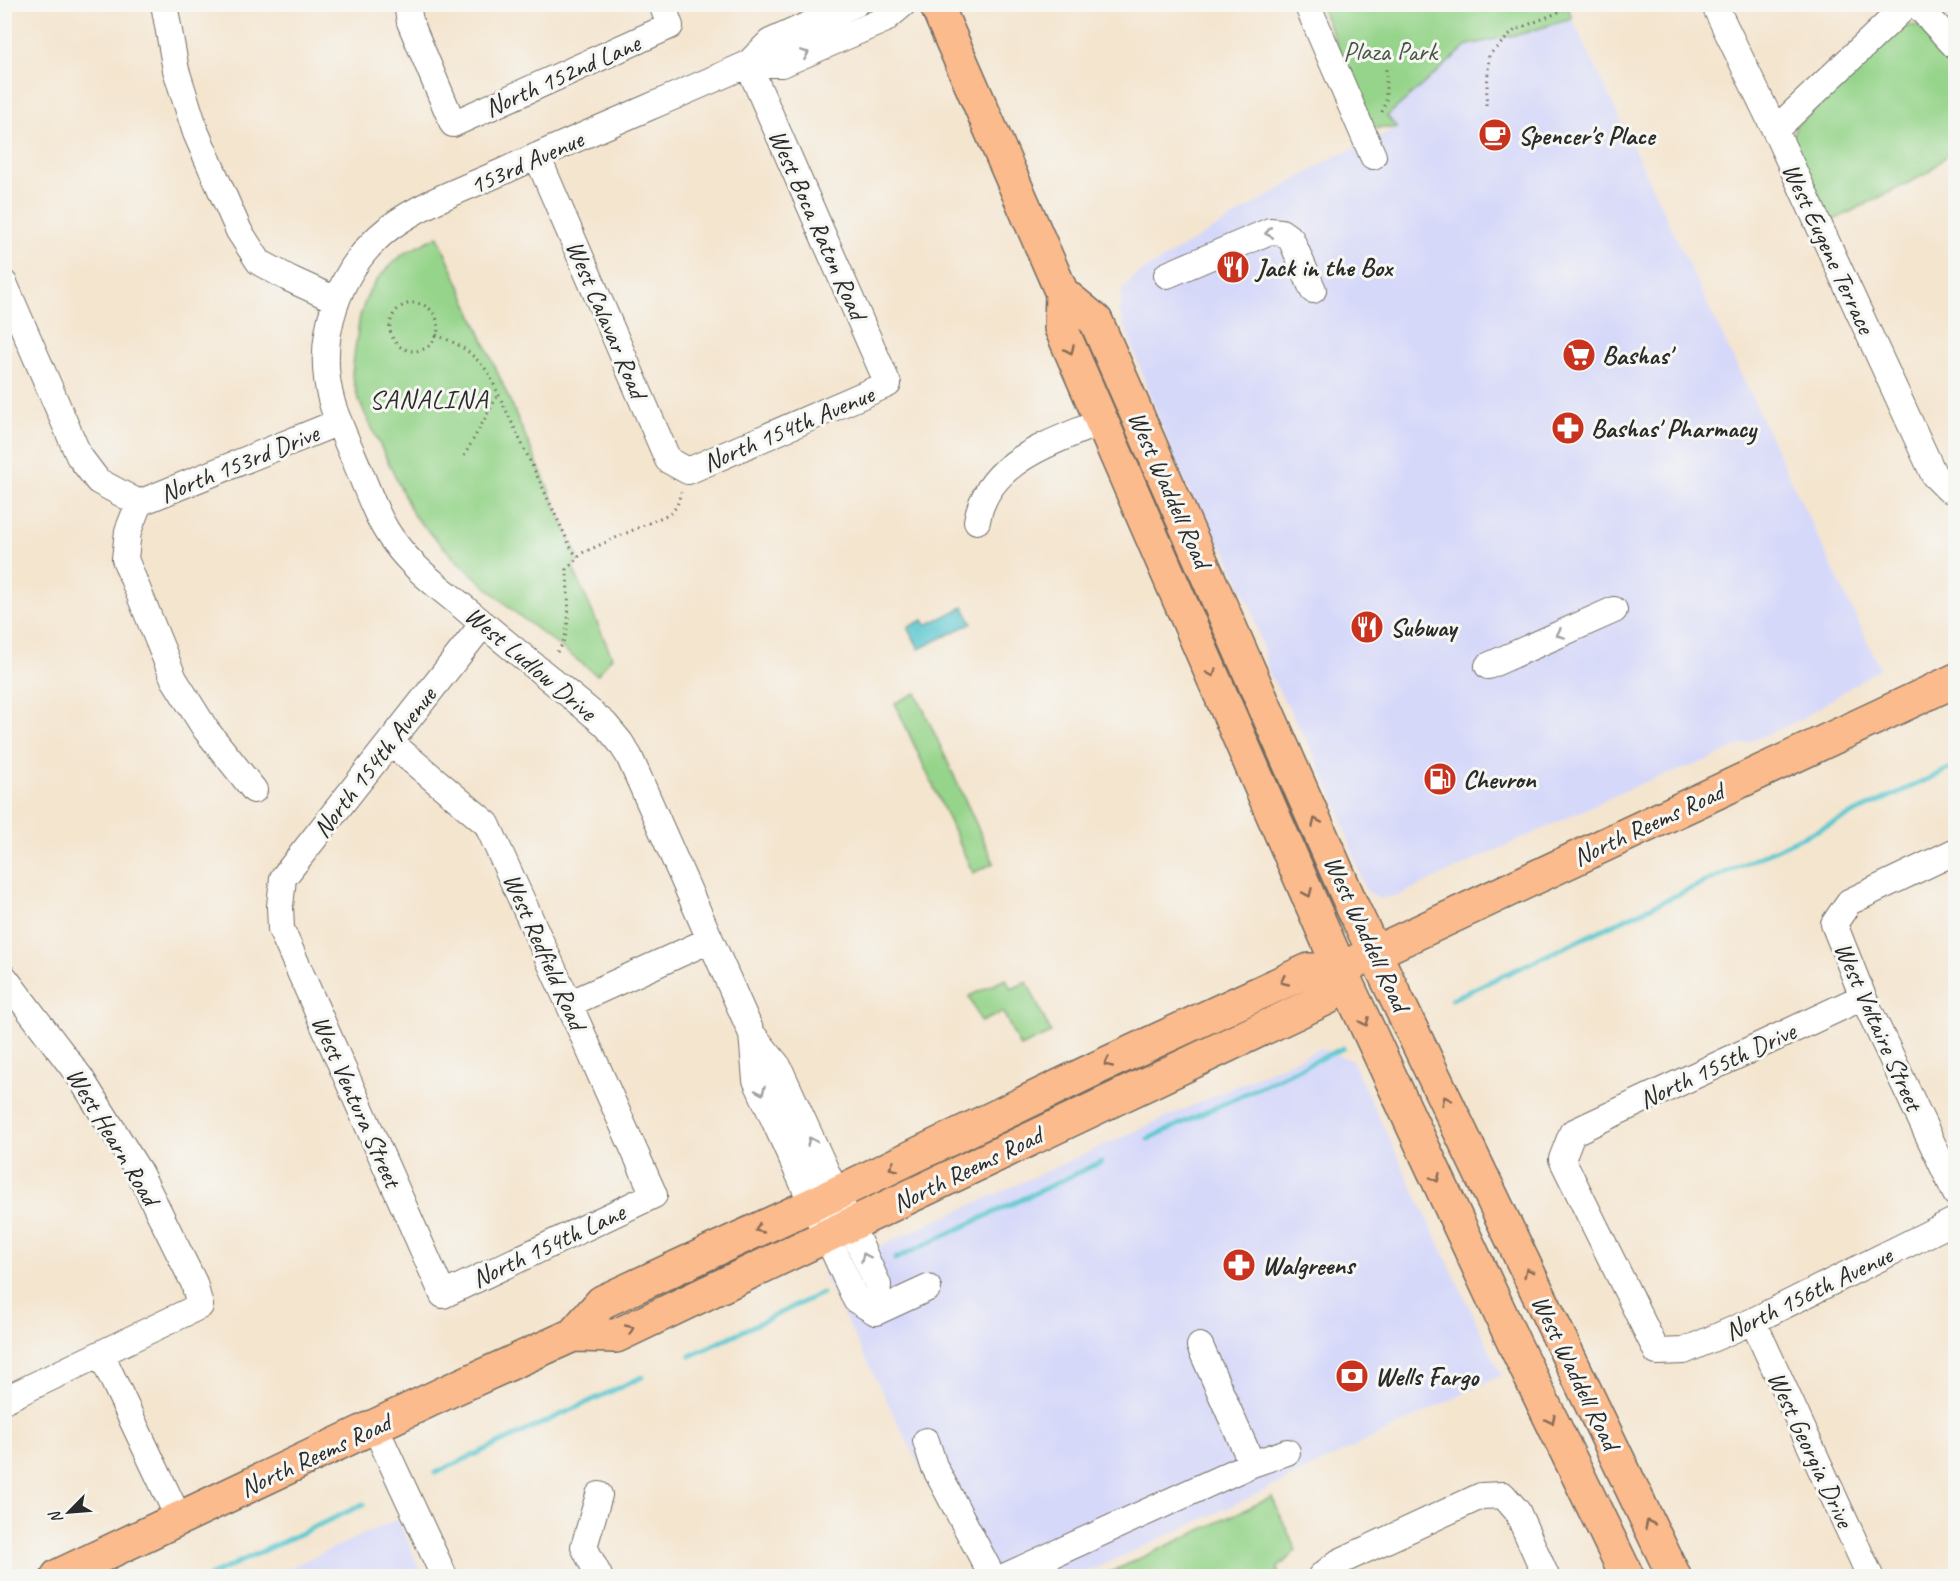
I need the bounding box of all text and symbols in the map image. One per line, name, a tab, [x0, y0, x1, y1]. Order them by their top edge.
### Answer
street label: North 152nd Lane	[479, 26, 646, 124]
park label: Plaza Park	[1343, 35, 1439, 68]
one-way arrow	[798, 49, 809, 61]
cafe icon: Spencer's Place	[1477, 117, 1513, 153]
place label: Spencer's Place	[1518, 119, 1657, 152]
street label: 153rd Avenue	[464, 122, 590, 202]
street label: West Boca Raton Road	[761, 124, 876, 328]
street label: West Eugene Terrace	[1775, 158, 1884, 341]
one-way arrow	[1265, 227, 1274, 239]
street label: West Calavar Road	[558, 235, 656, 407]
restaurant icon: Jack in the Box	[1215, 249, 1251, 285]
place label: Jack in the Box	[1254, 251, 1394, 284]
supermarket icon: Bashas'	[1561, 337, 1597, 373]
place label: Bashas'	[1602, 339, 1676, 372]
one-way arrow	[1063, 343, 1075, 354]
street label: North 154th Avenue	[698, 377, 880, 479]
district label: SANALINA	[369, 382, 489, 416]
street label: West Waddell Road	[1120, 406, 1220, 576]
pharmacy icon: Bashas' Pharmacy	[1550, 410, 1586, 446]
place label: Bashas' Pharmacy	[1591, 412, 1758, 445]
street label: North 153rd Drive	[155, 416, 325, 510]
street label: West Ludlow Drive	[458, 599, 605, 729]
restaurant icon: Subway	[1349, 609, 1385, 645]
place label: Subway	[1390, 611, 1459, 644]
one-way arrow	[1556, 626, 1567, 638]
one-way arrow	[1204, 666, 1216, 677]
street label: North 154th Avenue	[305, 679, 445, 844]
fuel station icon: Chevron	[1422, 761, 1458, 797]
place label: Chevron	[1463, 763, 1537, 796]
street label: North Reems Road	[1567, 773, 1732, 874]
one-way arrow	[1311, 817, 1323, 828]
street label: West Waddell Road	[1316, 850, 1419, 1020]
street label: West Redfield Road	[495, 868, 595, 1038]
one-way arrow	[1301, 887, 1313, 898]
street label: West Voltaire Street	[1827, 937, 1931, 1118]
one-way arrow	[1280, 974, 1291, 986]
street label: West Ventura Street	[304, 1010, 410, 1194]
street label: North 155th Drive	[1634, 1014, 1802, 1116]
one-way arrow	[1357, 1015, 1369, 1026]
one-way arrow	[1103, 1056, 1114, 1068]
street label: West Hearn Road	[59, 1061, 169, 1214]
one-way arrow	[754, 1085, 766, 1096]
one-way arrow	[1442, 1096, 1454, 1107]
street label: North Reems Road	[887, 1117, 1051, 1220]
one-way arrow	[806, 1136, 818, 1147]
one-way arrow	[889, 1159, 900, 1171]
one-way arrow	[1429, 1171, 1441, 1182]
street label: North 154th Lane	[466, 1195, 631, 1295]
one-way arrow	[755, 1222, 766, 1234]
street label: North 156th Avenue	[1719, 1238, 1899, 1348]
pharmacy icon: Walgreens	[1221, 1247, 1257, 1283]
place label: Walgreens	[1262, 1249, 1357, 1282]
one-way arrow	[860, 1252, 872, 1263]
one-way arrow	[1524, 1268, 1535, 1279]
street label: West Waddell Road	[1524, 1290, 1629, 1458]
one-way arrow	[624, 1325, 635, 1337]
bank icon: Wells Fargo	[1334, 1358, 1370, 1394]
place label: Wells Fargo	[1375, 1360, 1480, 1393]
street label: West Georgia Drive	[1760, 1366, 1862, 1535]
street label: North Reems Road	[234, 1404, 399, 1505]
one-way arrow	[1544, 1414, 1556, 1425]
north arrow	[39, 1482, 99, 1542]
text: N	[44, 1506, 67, 1527]
one-way arrow	[1644, 1519, 1656, 1530]

